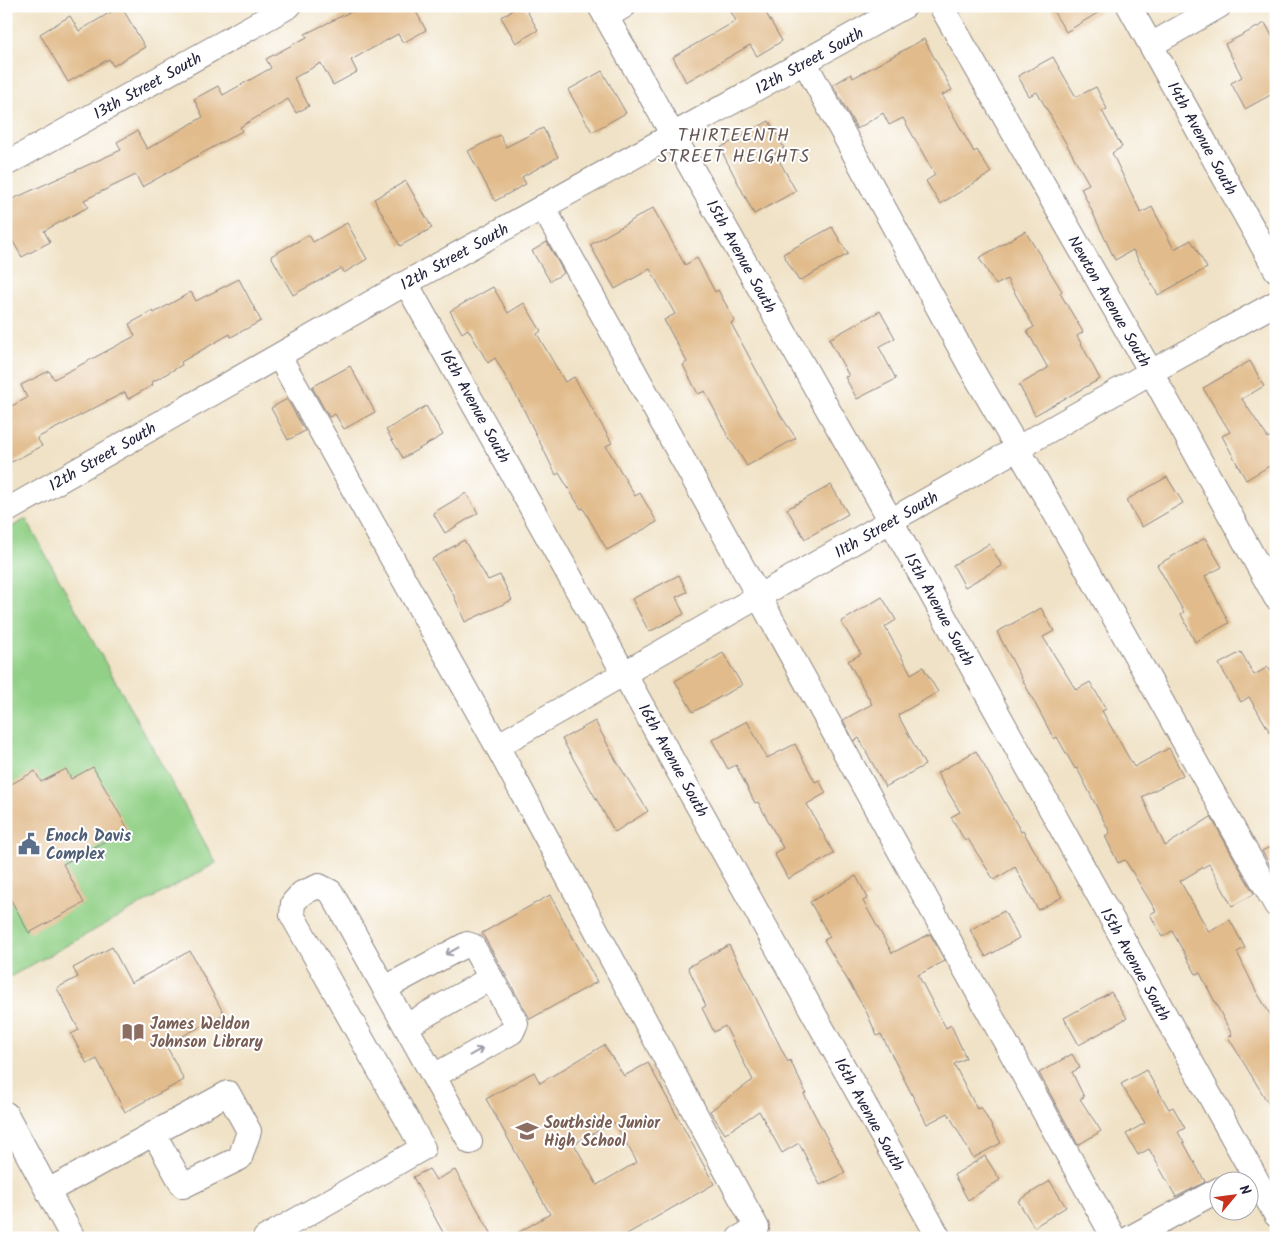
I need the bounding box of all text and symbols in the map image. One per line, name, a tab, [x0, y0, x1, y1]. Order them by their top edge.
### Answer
street label: 12th Street South	[751, 21, 869, 102]
street label: 13th Street South	[89, 46, 207, 126]
street label: 14th Avenue South	[1160, 77, 1243, 200]
district label: THIRTEENTH STREET HEIGHTS	[658, 122, 810, 172]
street label: 15th Avenue South	[699, 195, 782, 318]
street label: 12th Street South	[396, 217, 514, 298]
street label: Newton Avenue South	[1061, 231, 1157, 372]
street label: 16th Avenue South	[433, 345, 516, 468]
street label: 12th Street South	[44, 416, 161, 498]
street label: 11th Street South	[830, 485, 943, 565]
street label: 15th Avenue South	[897, 548, 980, 671]
street label: 16th Avenue South	[631, 699, 714, 822]
place label: Enoch Davis Complex	[46, 824, 132, 867]
public building icon: Enoch Davis Complex	[16, 831, 42, 857]
street label: 15th Avenue South	[1093, 903, 1176, 1026]
one-way arrow	[445, 947, 460, 956]
place label: James Weldon Johnson Library	[150, 1012, 263, 1055]
library icon: James Weldon Johnson Library	[120, 1019, 146, 1045]
one-way arrow	[468, 1047, 483, 1056]
street label: 16th Avenue South	[827, 1053, 910, 1176]
place label: Southside Junior High School	[544, 1111, 661, 1154]
school or university icon: Southside Junior High School	[514, 1118, 540, 1144]
north arrow	[1210, 1172, 1260, 1222]
text: N	[1233, 1181, 1256, 1200]

